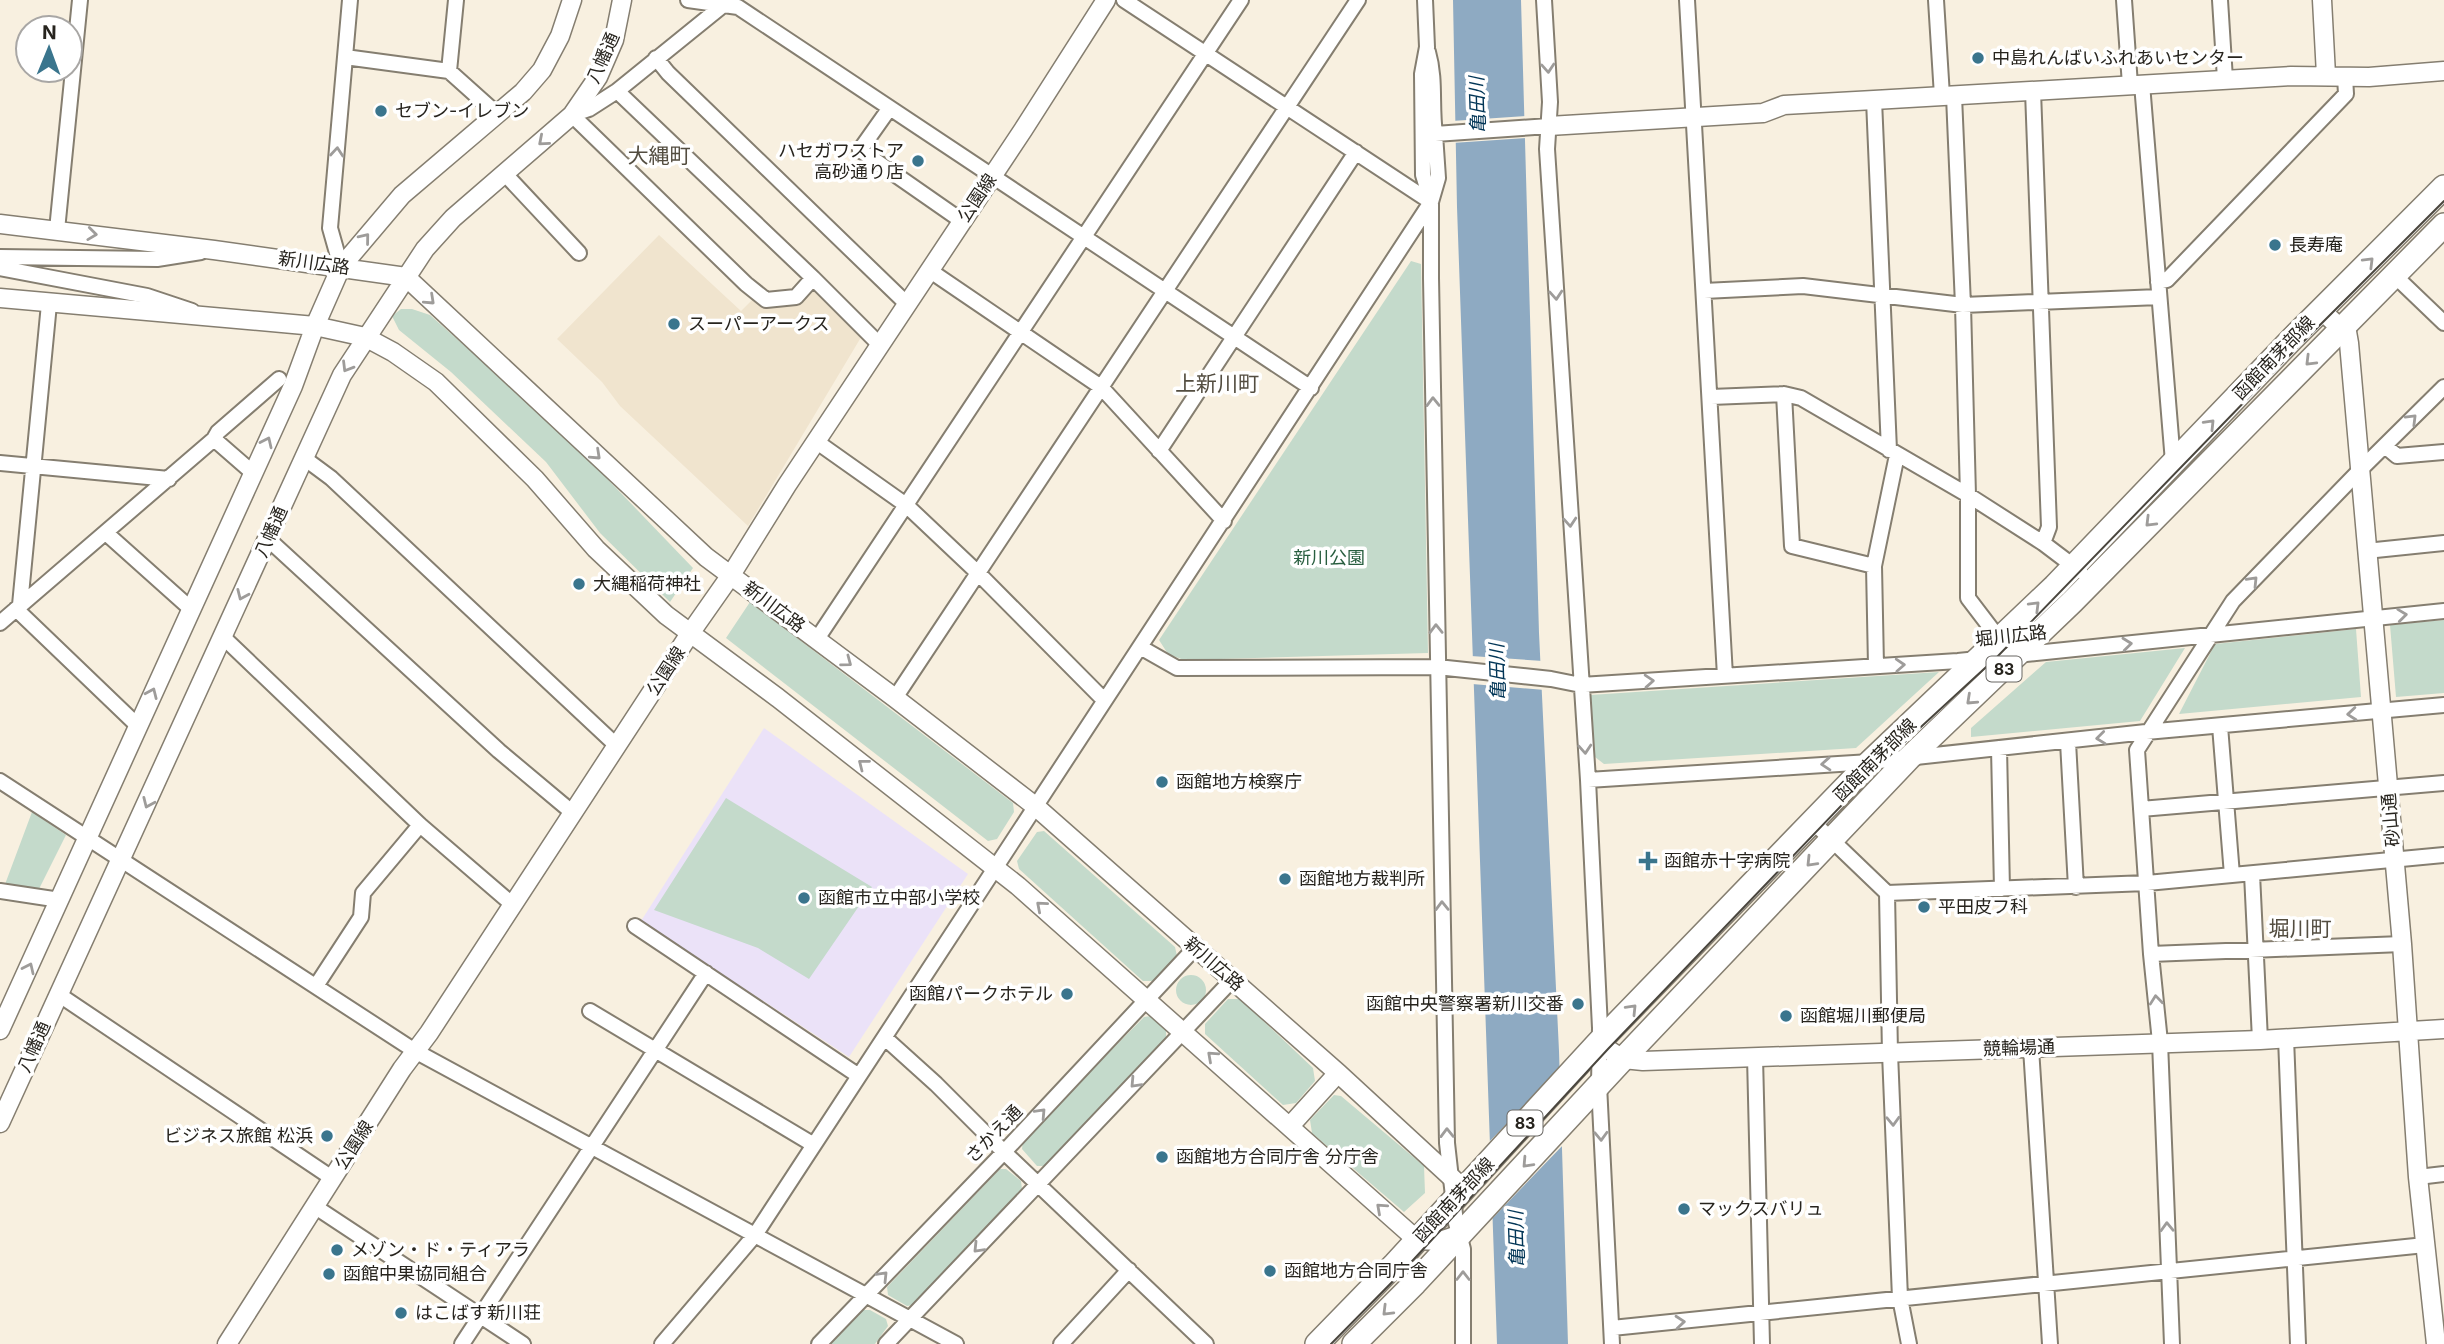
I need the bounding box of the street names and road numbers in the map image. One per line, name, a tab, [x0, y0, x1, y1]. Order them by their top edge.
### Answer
street label: 八幡通	[582, 29, 623, 87]
street label: 公園線	[953, 169, 1000, 226]
street label: 新川広路	[277, 247, 351, 278]
street label: 函館南茅部線	[2229, 312, 2319, 404]
street label: 八幡通	[250, 503, 291, 561]
street label: 新川広路	[739, 577, 809, 637]
street label: 堀川広路	[1974, 621, 2048, 650]
street label: 公園線	[642, 642, 689, 699]
road number: 83	[1986, 656, 2022, 682]
street label: 函館南茅部線	[1829, 714, 1920, 805]
street label: 砂山通	[2378, 792, 2403, 848]
street label: 新川広路	[1180, 932, 1248, 995]
street label: 八幡通	[13, 1018, 54, 1076]
street label: 競輪場通	[1983, 1036, 2055, 1059]
street label: さかえ通	[961, 1100, 1026, 1167]
road number: 83	[1508, 1110, 1542, 1135]
street label: 公園線	[330, 1116, 377, 1173]
street label: 函館南茅部線	[1409, 1153, 1498, 1246]

